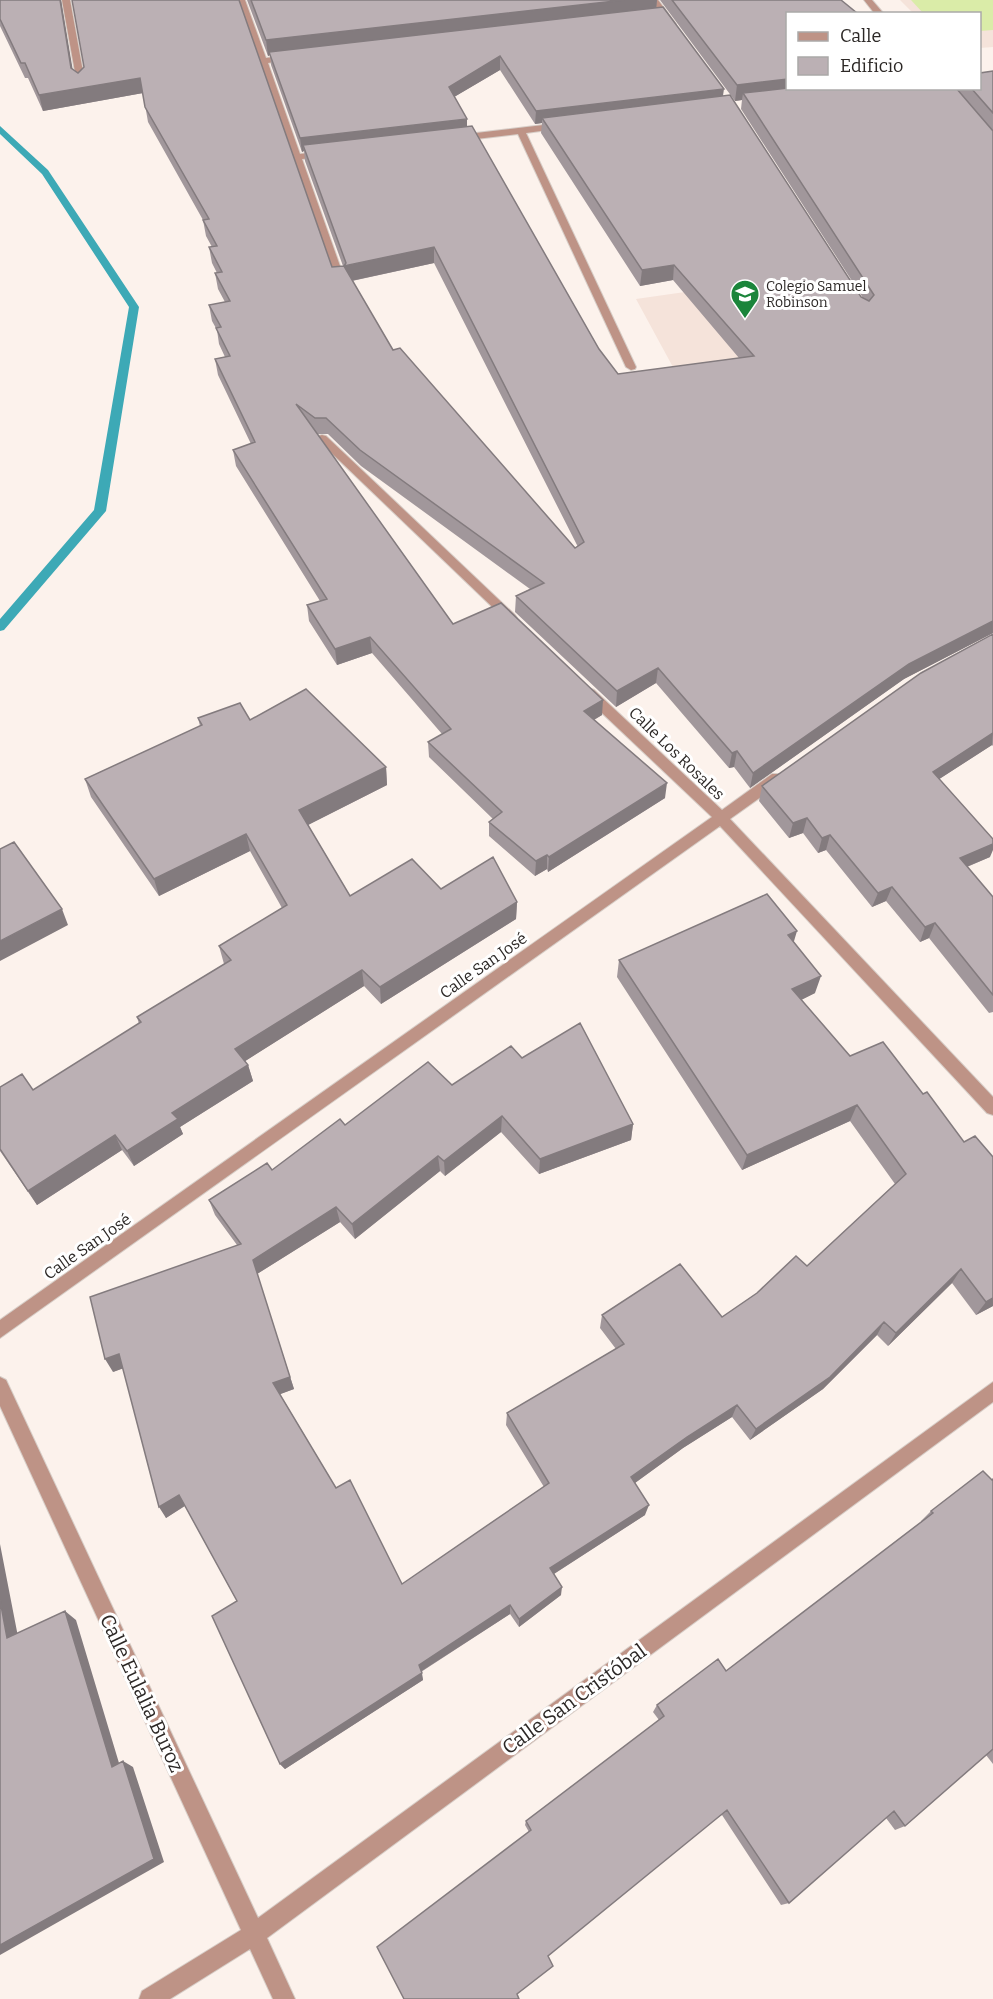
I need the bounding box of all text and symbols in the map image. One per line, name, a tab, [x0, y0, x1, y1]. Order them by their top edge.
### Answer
legend	[786, 12, 981, 90]
text: Calle	[840, 25, 881, 47]
text: Edificio	[840, 55, 903, 77]
school or university icon: Colegio Samuel Robinson	[729, 278, 761, 320]
place label: Colegio Samuel Robinson	[766, 278, 867, 311]
street label: Calle Los Rosales	[625, 703, 728, 804]
street label: Calle San José	[436, 928, 530, 1002]
street label: Calle San José	[40, 1209, 134, 1283]
street label: Calle Eulalia Buroz	[95, 1610, 189, 1776]
street label: Calle San Cristóbal	[497, 1639, 651, 1759]

